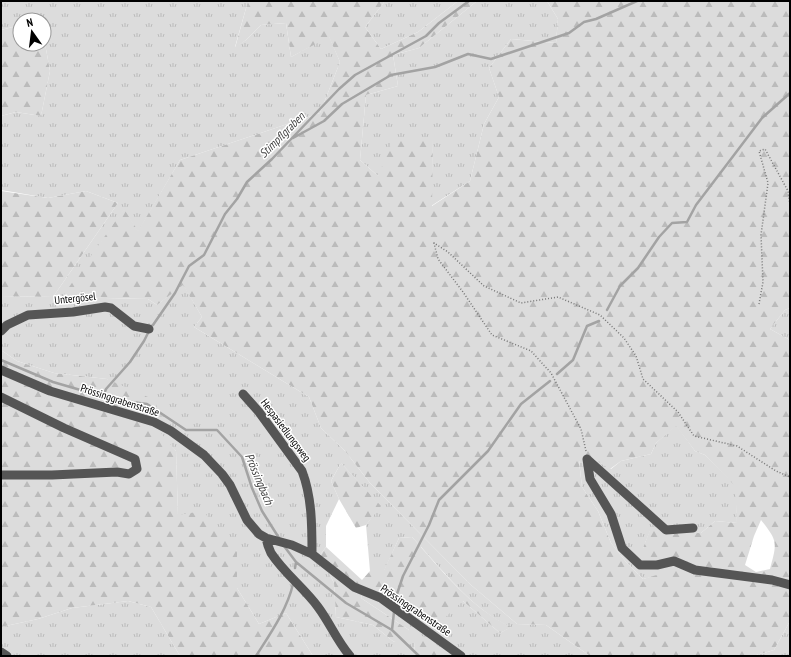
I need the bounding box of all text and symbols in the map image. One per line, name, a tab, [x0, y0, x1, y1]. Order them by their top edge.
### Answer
north arrow	[12, 12, 52, 52]
text: N	[25, 15, 34, 30]
water label: Stimpflgraben	[256, 108, 308, 161]
street label: Untergösel	[54, 289, 97, 307]
street label: Prössinggrabenstraße	[79, 381, 162, 420]
street label: Hespasiedlungsweg	[258, 396, 314, 464]
water label: Prössingbach	[242, 451, 277, 507]
street label: Prössinggrabenstraße	[378, 581, 454, 639]

